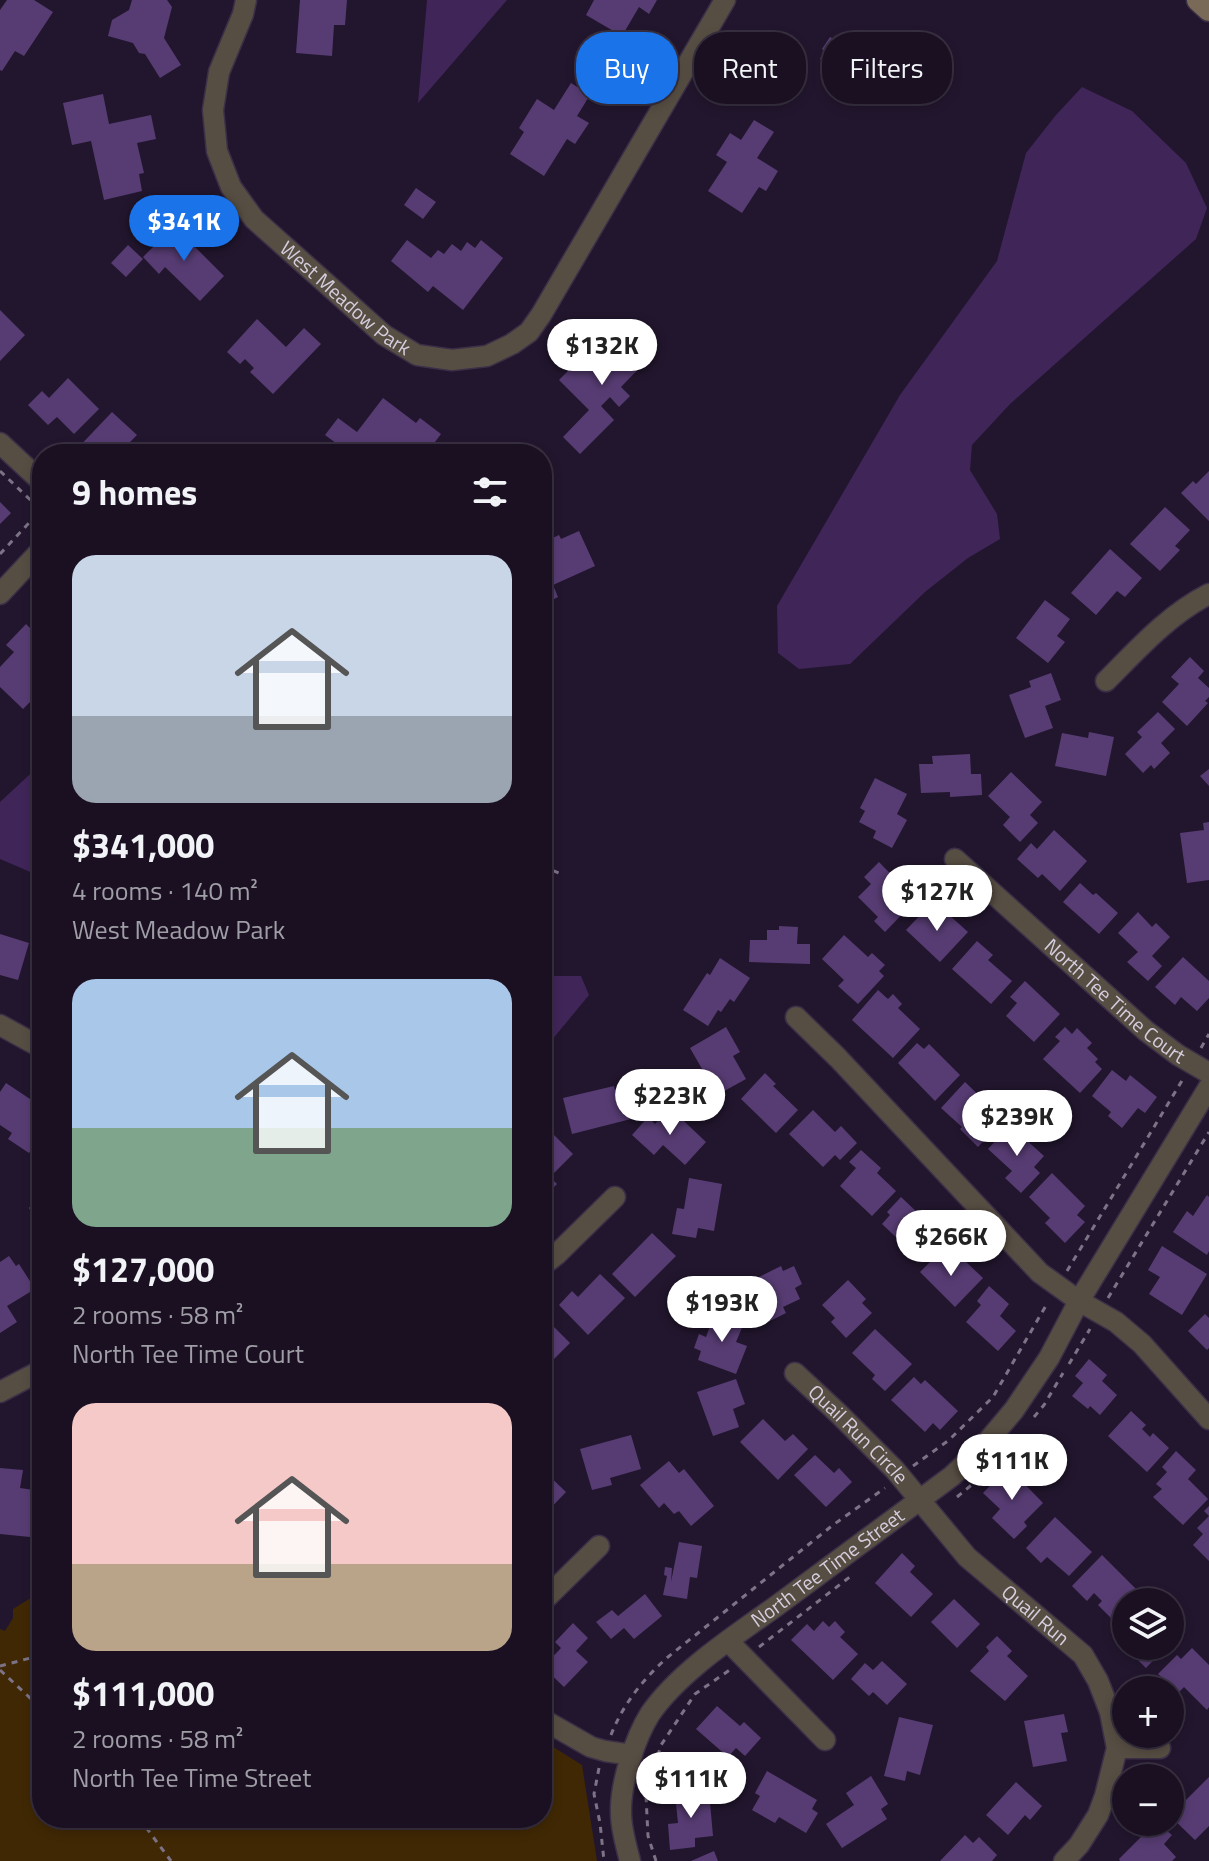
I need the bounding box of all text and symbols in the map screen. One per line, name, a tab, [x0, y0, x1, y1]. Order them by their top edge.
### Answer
chip: Buy	[576, 32, 678, 104]
chip: Rent	[694, 32, 806, 104]
chip: Filters	[822, 32, 952, 104]
pin: $341K	[128, 195, 240, 263]
text: $341K	[147, 201, 221, 240]
street label: West Meadow Park	[273, 233, 417, 363]
pin: $132K	[546, 319, 658, 387]
text: $132K	[565, 325, 639, 364]
text: 9 homes	[72, 466, 197, 518]
icon: filters	[468, 470, 512, 514]
icon: home	[220, 607, 364, 751]
text: $341,000	[72, 819, 214, 871]
pin: $127K	[881, 865, 993, 933]
text: 4 rooms · 140 m²	[72, 871, 258, 910]
text: $127K	[900, 871, 974, 910]
text: West Meadow Park	[72, 910, 285, 949]
street label: North Tee Time Court	[1038, 931, 1191, 1071]
icon: home	[220, 1031, 364, 1175]
pin: $223K	[614, 1069, 726, 1137]
text: $223K	[633, 1075, 707, 1114]
pin: $239K	[961, 1090, 1073, 1158]
text: $239K	[980, 1096, 1054, 1135]
pin: $266K	[895, 1210, 1007, 1278]
text: $266K	[914, 1216, 988, 1255]
text: $127,000	[72, 1243, 214, 1295]
pin: $193K	[666, 1276, 778, 1344]
text: $193K	[685, 1282, 759, 1321]
text: 2 rooms · 58 m²	[72, 1295, 243, 1334]
text: North Tee Time Court	[72, 1334, 304, 1373]
street label: Quail Run Circle	[801, 1377, 916, 1490]
pin: $111K	[956, 1434, 1068, 1502]
text: $111K	[975, 1440, 1049, 1479]
icon: home	[220, 1455, 364, 1599]
street label: North Tee Time Street	[744, 1500, 910, 1635]
street label: Quail Run	[995, 1577, 1077, 1652]
map controls	[1112, 1588, 1184, 1836]
button: layers	[1112, 1588, 1184, 1660]
text: $111,000	[72, 1667, 214, 1719]
button: +	[1112, 1676, 1184, 1748]
text: 2 rooms · 58 m²	[72, 1719, 243, 1758]
pin: $111K	[635, 1752, 747, 1820]
text: North Tee Time Street	[72, 1758, 311, 1797]
text: $111K	[654, 1758, 728, 1797]
button: −	[1112, 1764, 1184, 1836]

